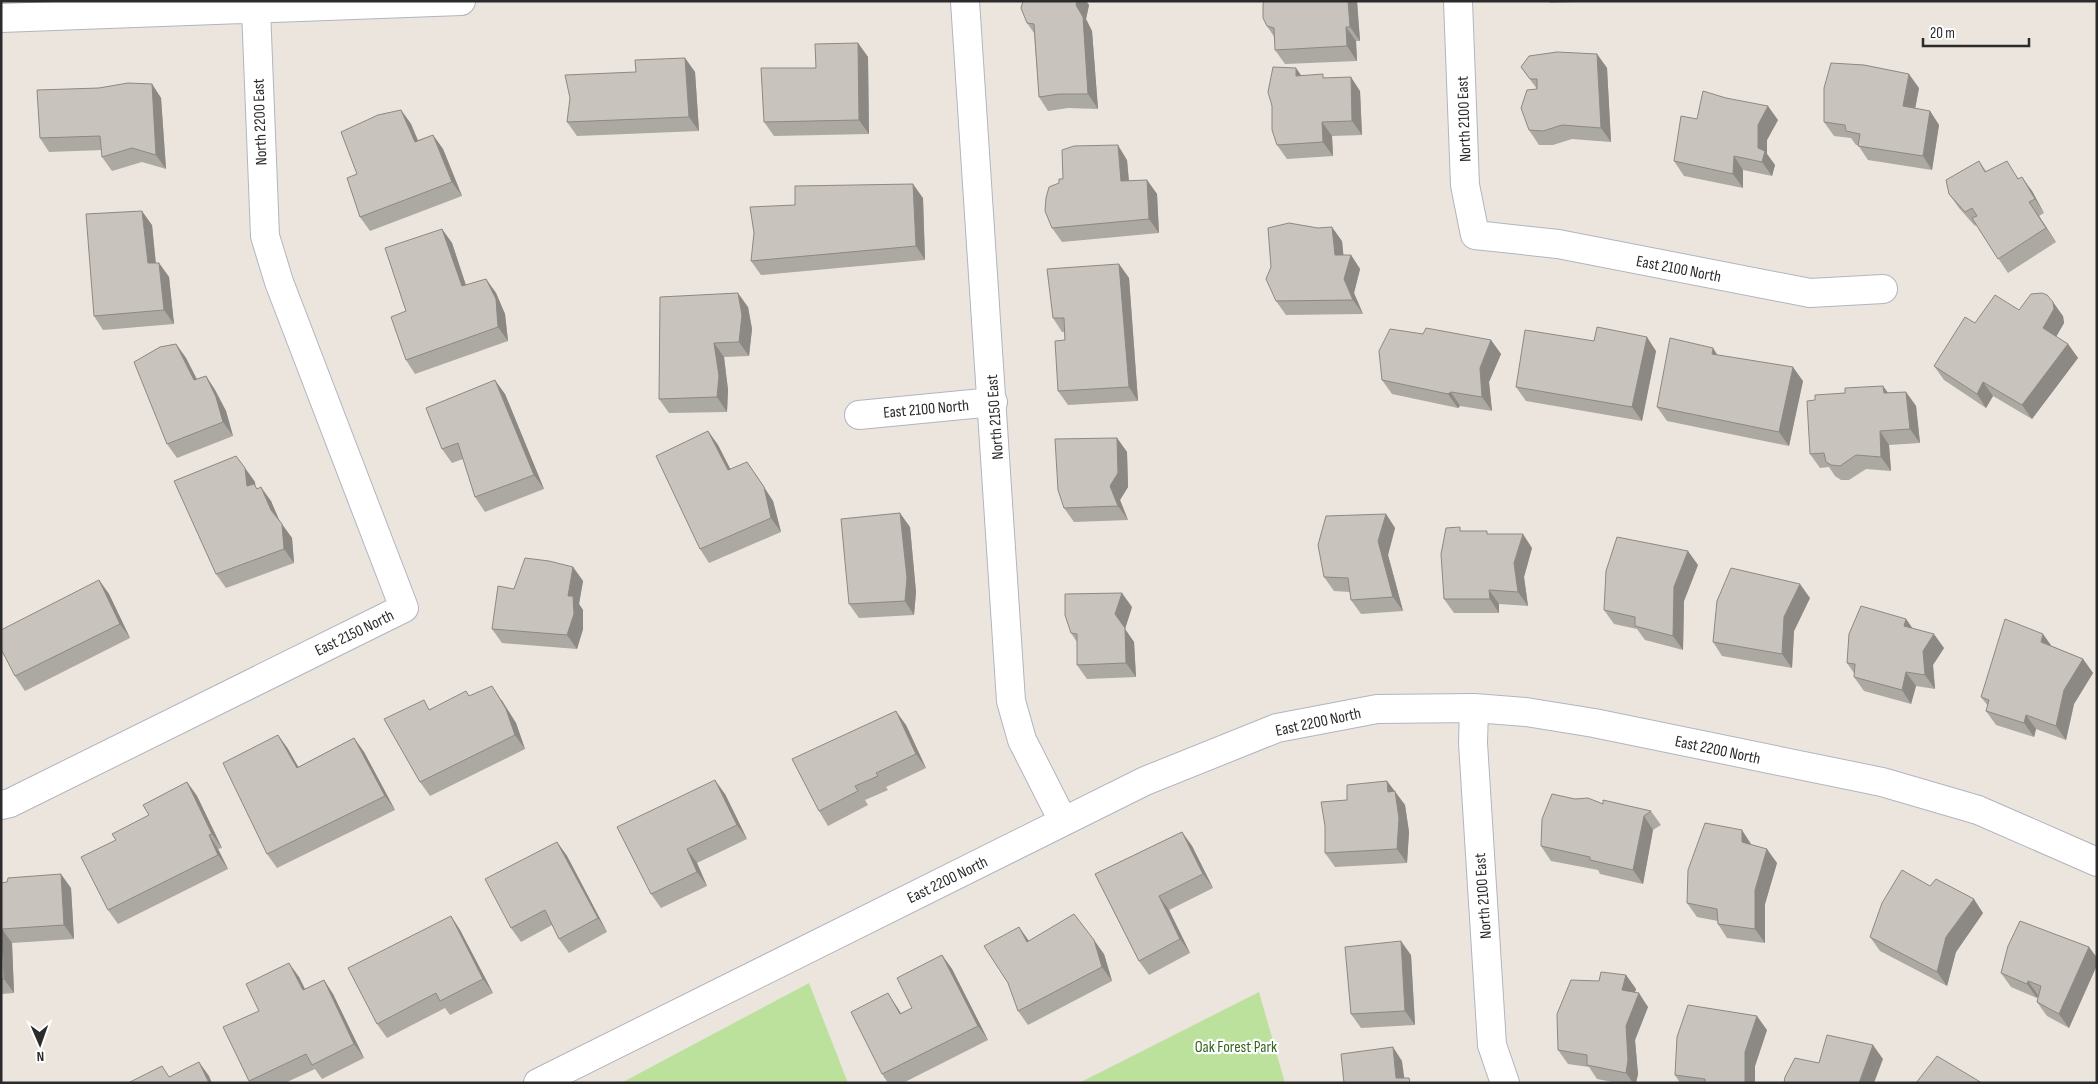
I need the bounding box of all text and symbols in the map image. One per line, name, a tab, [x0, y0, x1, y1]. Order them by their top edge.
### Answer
scale bar	[1923, 15, 2029, 47]
text: 20 m	[1930, 24, 1955, 43]
street label: North 2100 East	[1453, 76, 1475, 162]
street label: North 2200 East	[249, 78, 272, 166]
street label: East 2100 North	[1635, 252, 1723, 287]
street label: North 2150 East	[983, 374, 1008, 460]
street label: East 2100 North	[882, 396, 970, 423]
street label: East 2150 North	[312, 606, 397, 661]
street label: East 2200 North	[1274, 704, 1363, 741]
street label: East 2200 North	[1673, 732, 1762, 769]
street label: North 2100 East	[1471, 852, 1496, 939]
street label: East 2200 North	[904, 853, 991, 908]
north arrow	[15, 1019, 65, 1069]
park label: Oak Forest Park	[1195, 1038, 1277, 1057]
text: N	[36, 1048, 44, 1065]

